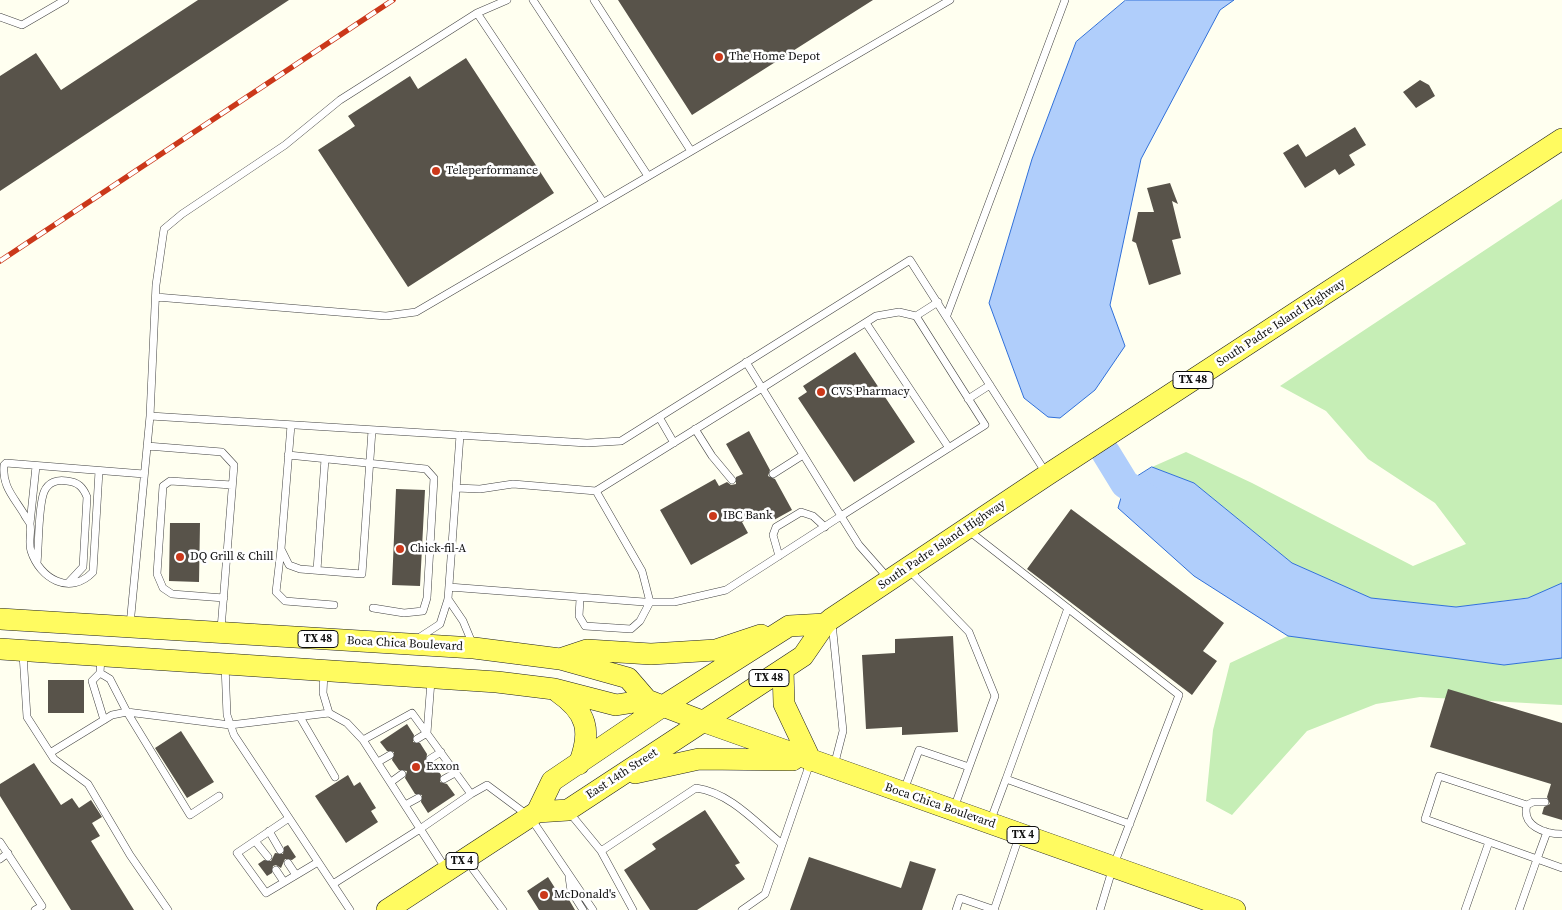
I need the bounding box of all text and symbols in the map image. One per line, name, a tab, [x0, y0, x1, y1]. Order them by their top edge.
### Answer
place label: The Home Depot	[729, 50, 820, 64]
marker: The Home Depot	[713, 51, 725, 63]
place label: Teleperformance	[446, 164, 538, 178]
marker: Teleperformance	[430, 165, 442, 177]
street label: South Padre Island Highway	[1214, 276, 1348, 370]
road number: TX 48	[1173, 372, 1213, 388]
place label: CVS Pharmacy	[831, 385, 910, 399]
marker: CVS Pharmacy	[815, 386, 827, 398]
street label: South Padre Island Highway	[876, 497, 1008, 593]
place label: IBC Bank	[723, 509, 773, 523]
marker: IBC Bank	[707, 510, 719, 522]
place label: Chick-fil-A	[410, 542, 466, 556]
marker: Chick-fil-A	[394, 543, 406, 555]
place label: DQ Grill & Chill	[190, 550, 274, 564]
marker: DQ Grill & Chill	[174, 551, 186, 563]
road number: TX 48	[298, 630, 338, 648]
street label: Boca Chica Boulevard	[347, 634, 463, 654]
road number: TX 48	[749, 670, 789, 686]
street label: East 14th Street	[584, 746, 660, 802]
place label: Exxon	[426, 760, 460, 774]
marker: Exxon	[410, 761, 422, 773]
street label: Boca Chica Boulevard	[883, 780, 997, 832]
road number: TX 4	[1007, 826, 1039, 844]
road number: TX 4	[446, 852, 478, 869]
place label: McDonald's	[554, 888, 616, 902]
marker: McDonald's	[538, 889, 550, 901]

